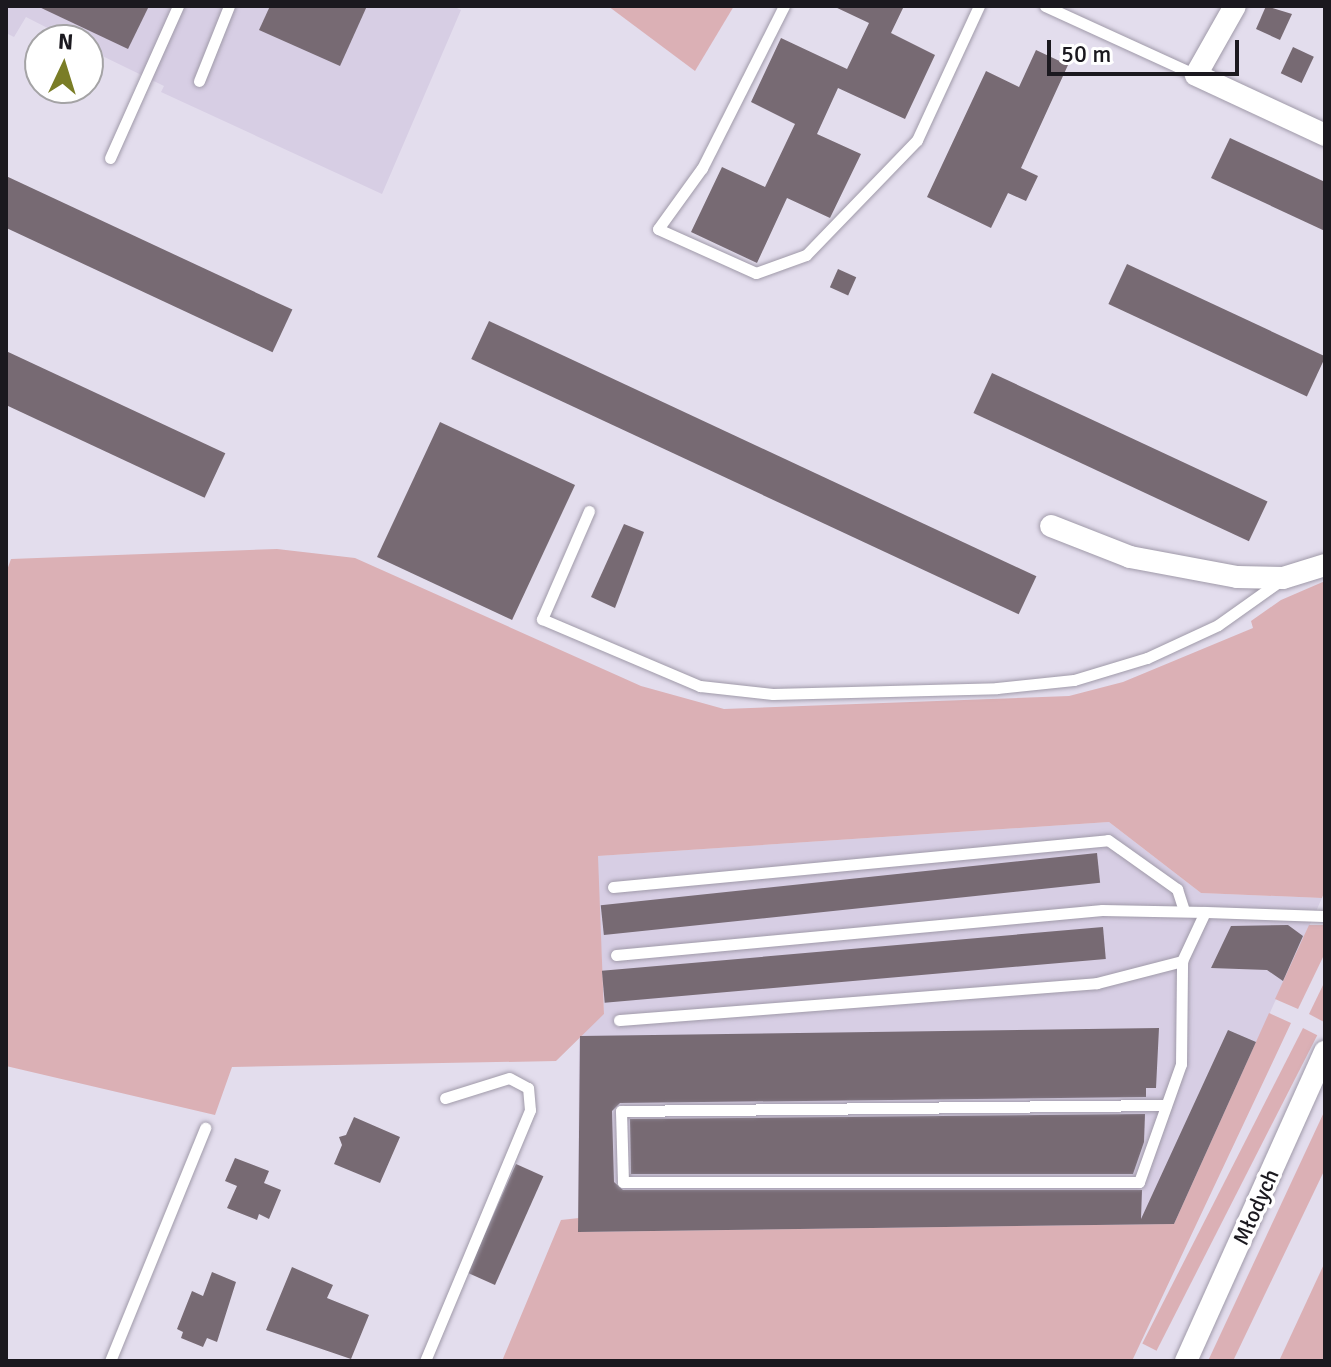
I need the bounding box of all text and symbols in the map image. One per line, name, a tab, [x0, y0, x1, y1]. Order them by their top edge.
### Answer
north arrow	[24, 24, 104, 104]
scale bar	[1051, 24, 1243, 74]
text: N	[57, 28, 74, 56]
text: 50 m	[1061, 39, 1111, 69]
street label: Młodych	[1228, 1165, 1284, 1249]

